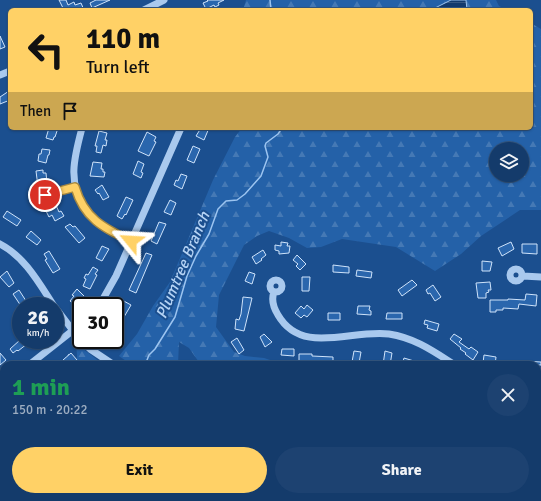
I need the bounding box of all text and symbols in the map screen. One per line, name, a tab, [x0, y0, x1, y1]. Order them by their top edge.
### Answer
text: 110 m	[86, 22, 160, 56]
icon: left	[20, 24, 72, 76]
text: Turn left	[86, 56, 149, 78]
icon: arrive	[59, 100, 81, 122]
text: Then	[20, 102, 51, 120]
map controls	[489, 142, 529, 182]
button: layers	[489, 142, 529, 182]
pin	[28, 178, 62, 212]
icon: arrive	[34, 184, 56, 206]
water label: Plumtree Branch	[151, 208, 215, 322]
position arrow	[110, 220, 152, 262]
speed limit sign: 30	[72, 297, 124, 349]
text: 26	[27, 305, 49, 330]
text: km/h	[27, 327, 49, 339]
text: 1 min	[12, 372, 70, 402]
button: close	[487, 374, 529, 416]
text: 150 m · 20:22	[12, 402, 88, 418]
button: Exit	[12, 447, 267, 493]
button: Share	[275, 447, 529, 493]

